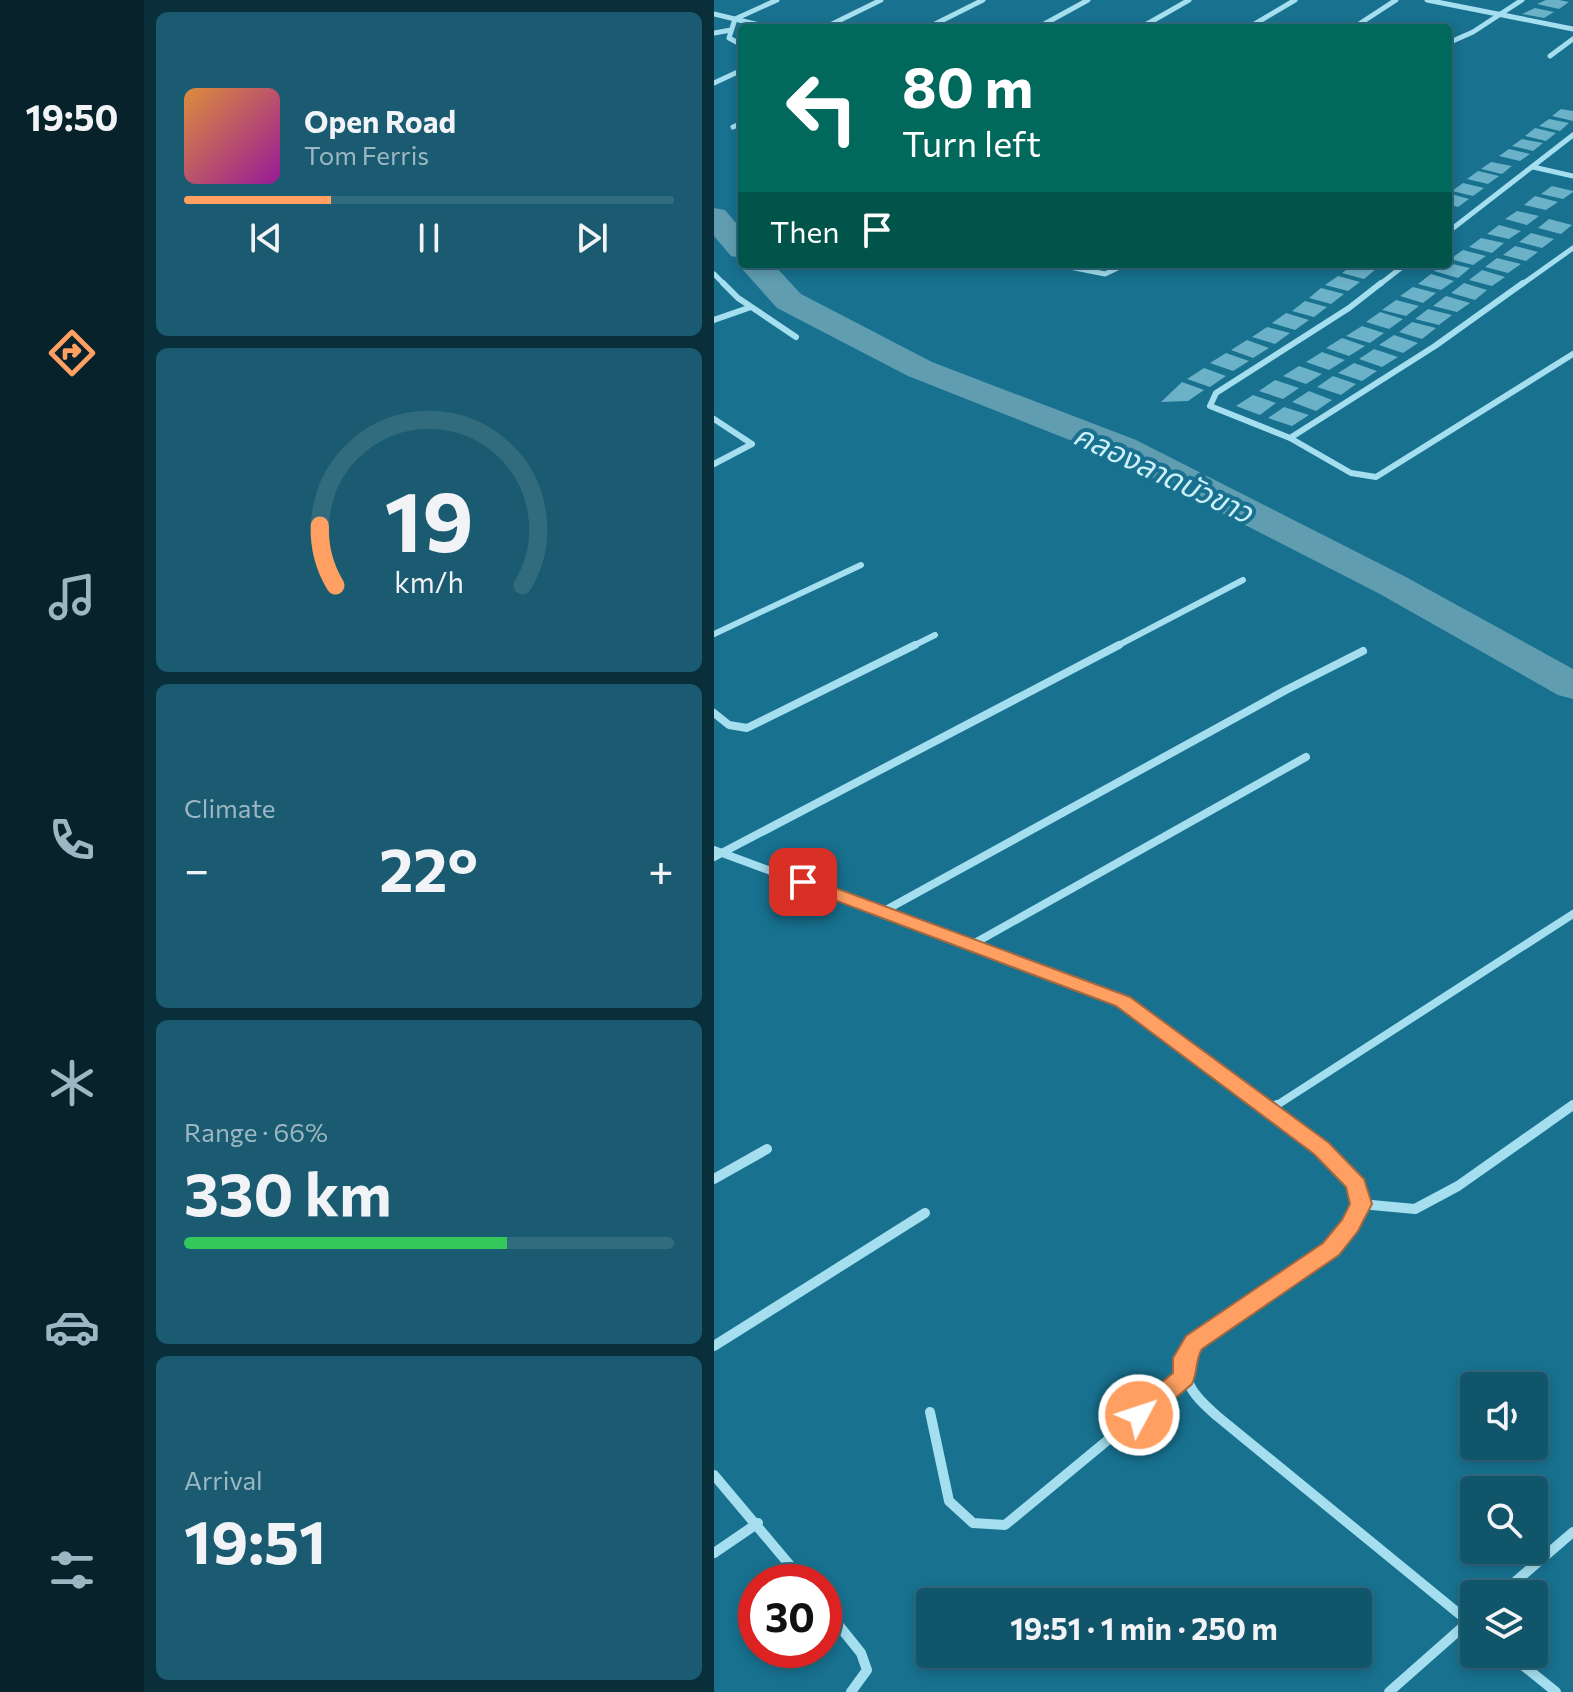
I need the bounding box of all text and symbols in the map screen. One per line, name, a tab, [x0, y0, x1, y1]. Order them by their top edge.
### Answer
text: 80 m	[902, 51, 1033, 120]
icon: left	[770, 56, 874, 160]
text: 19:50	[26, 94, 118, 138]
text: Open Road	[304, 102, 456, 139]
text: Turn left	[902, 120, 1041, 164]
text: Tom Ferris	[304, 139, 429, 170]
icon: arrive	[855, 208, 899, 252]
text: Then	[770, 212, 839, 249]
icon: previous	[244, 216, 288, 260]
icon: pause	[407, 216, 451, 260]
icon: next	[570, 216, 614, 260]
icon: directions	[44, 325, 100, 381]
water label: คลองลาดบัวขาว	[1069, 414, 1260, 530]
text: 19	[385, 467, 473, 569]
text: km/h	[394, 564, 464, 599]
icon: music	[44, 569, 100, 625]
text: Climate	[184, 792, 276, 823]
icon: phone	[44, 812, 100, 868]
text: 22°	[379, 831, 478, 904]
text: −	[184, 841, 209, 895]
text: +	[648, 841, 674, 895]
pin	[769, 848, 837, 916]
icon: arrive	[781, 860, 825, 904]
icon: climate	[44, 1055, 100, 1111]
text: Range · 66%	[184, 1116, 328, 1147]
text: 330 km	[184, 1155, 392, 1228]
icon: car	[44, 1299, 100, 1355]
map controls	[1460, 1372, 1548, 1668]
button: sound	[1460, 1372, 1548, 1460]
position arrow	[1097, 1373, 1181, 1457]
text: Arrival	[184, 1464, 263, 1495]
button: search	[1460, 1476, 1548, 1564]
text: 19:51	[184, 1503, 326, 1576]
icon: filters	[44, 1542, 100, 1598]
speed limit sign: 30	[738, 1564, 842, 1668]
button: layers	[1460, 1580, 1548, 1668]
text: 19:51 · 1 min · 250 m	[1010, 1609, 1278, 1646]

